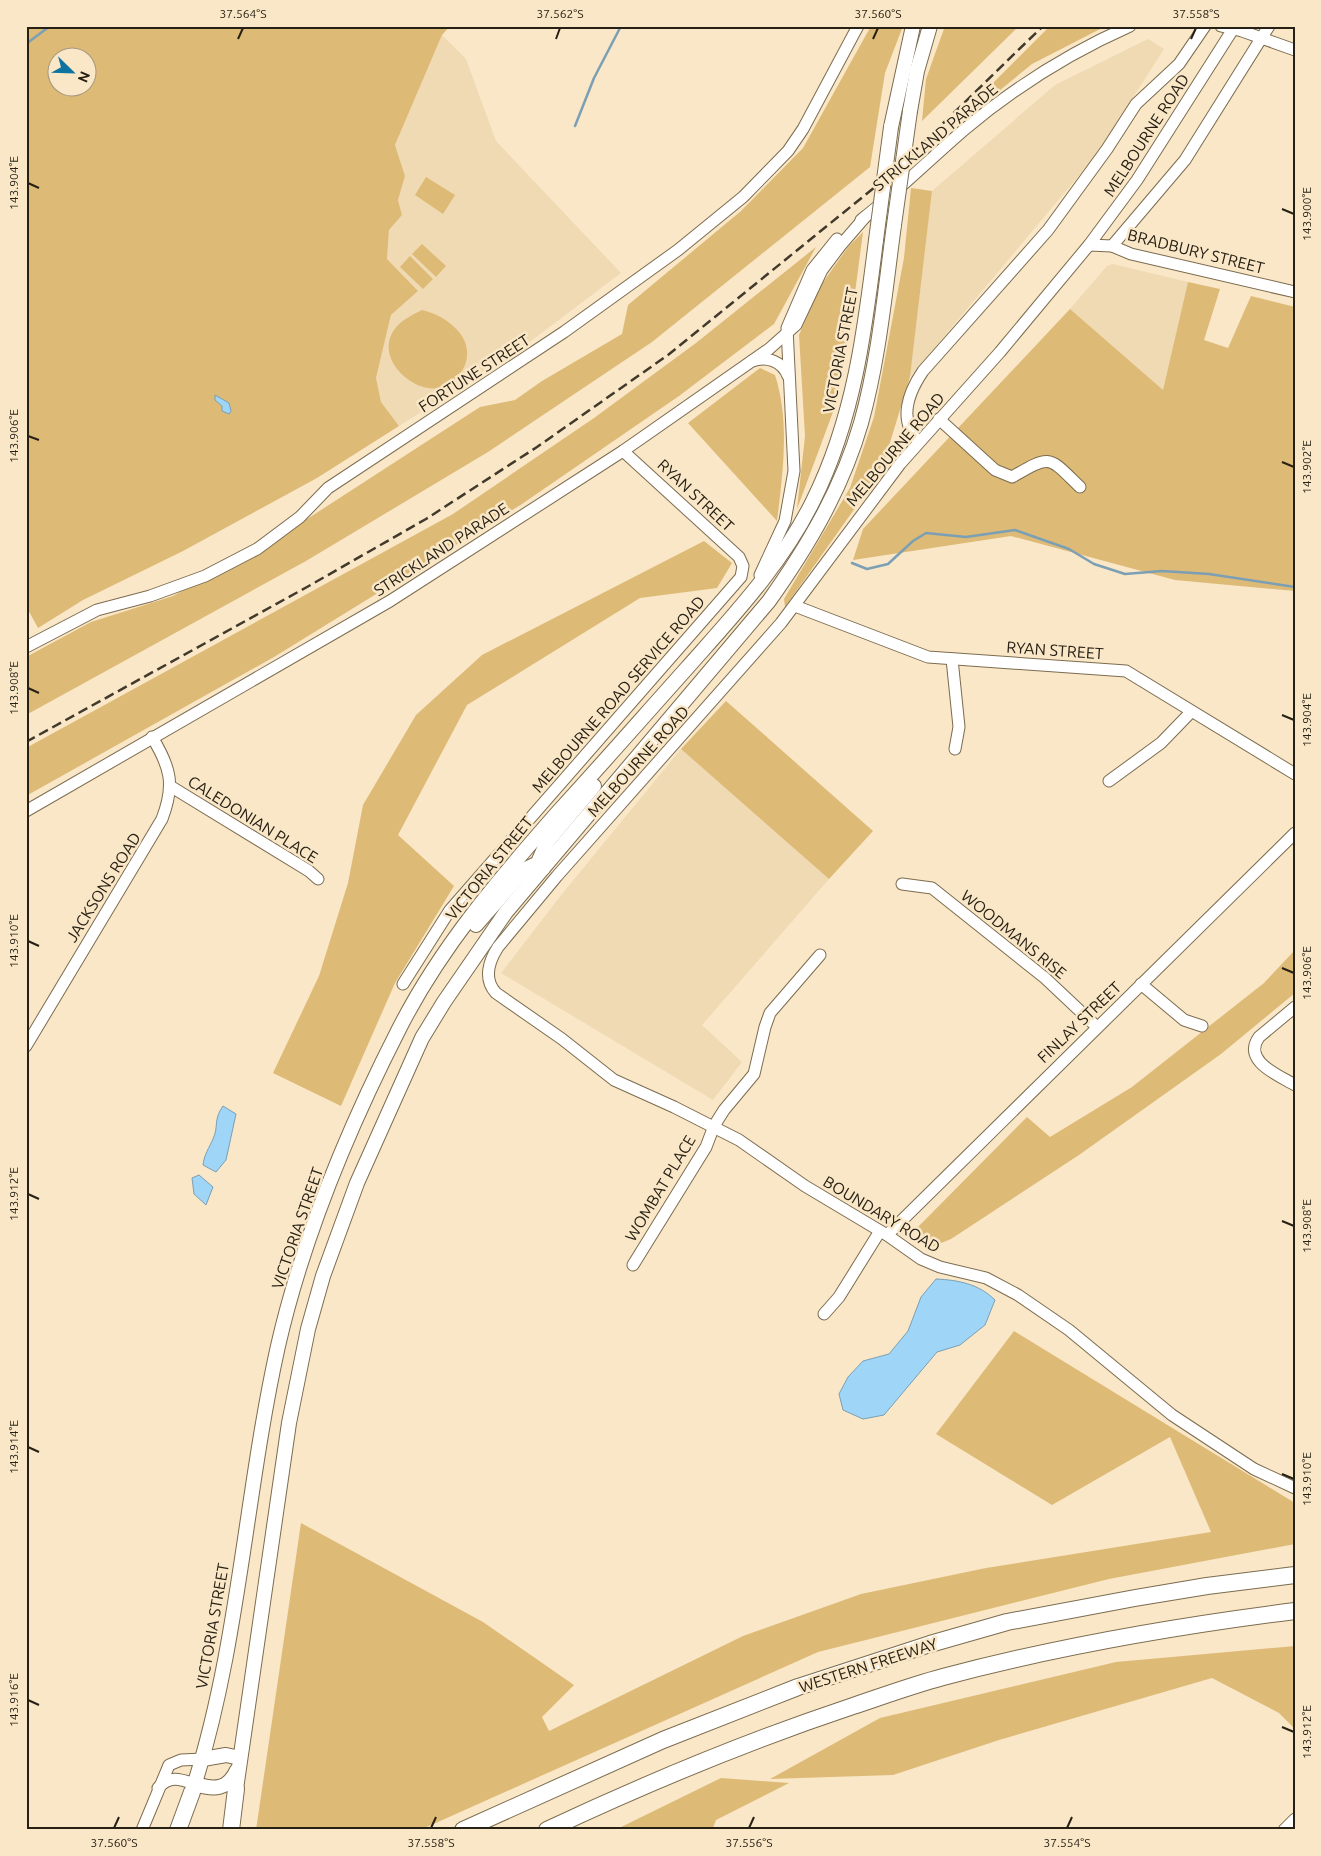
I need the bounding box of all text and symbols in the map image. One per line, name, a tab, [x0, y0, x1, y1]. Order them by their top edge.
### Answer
text: 37.564°S	[220, 7, 266, 20]
text: 37.562°S	[537, 7, 583, 20]
text: 37.560°S	[855, 7, 901, 20]
text: 37.558°S	[1173, 7, 1219, 20]
north arrow	[48, 48, 98, 98]
text: N	[75, 69, 93, 85]
street label: MELBOURNE ROAD	[1100, 70, 1192, 200]
street label: STRICKLAND PARADE	[869, 80, 1001, 194]
text: 143.904°E	[7, 156, 20, 210]
text: 143.900°E	[1300, 187, 1313, 241]
street label: BRADBURY STREET	[1126, 225, 1266, 277]
street label: VICTORIA STREET	[819, 286, 861, 414]
street label: FORTUNE STREET	[415, 330, 533, 416]
street label: MELBOURNE ROAD	[842, 389, 948, 509]
text: 143.906°E	[7, 409, 20, 463]
text: 143.902°E	[1300, 440, 1313, 494]
street label: RYAN STREET	[654, 455, 738, 535]
street label: STRICKLAND PARADE	[370, 499, 512, 599]
street label: MELBOURNE ROAD SERVICE ROAD	[527, 592, 709, 796]
street label: RYAN STREET	[1006, 638, 1104, 662]
text: 143.908°E	[7, 661, 20, 715]
text: 143.904°E	[1300, 693, 1313, 747]
street label: MELBOURNE ROAD	[583, 702, 693, 820]
street label: CALEDONIAN PLACE	[185, 772, 321, 866]
street label: VICTORIA STREET	[442, 813, 536, 923]
street label: JACKSONS ROAD	[62, 829, 144, 945]
street label: WOODMANS RISE	[958, 886, 1070, 982]
text: 143.910°E	[7, 914, 20, 968]
text: 143.906°E	[1300, 946, 1313, 1000]
street label: FINLAY STREET	[1034, 978, 1124, 1066]
street label: WOMBAT PLACE	[621, 1132, 699, 1244]
street label: VICTORIA STREET	[268, 1165, 326, 1291]
text: 143.912°E	[7, 1167, 20, 1221]
street label: BOUNDARY ROAD	[820, 1172, 944, 1256]
text: 143.908°E	[1300, 1199, 1313, 1253]
text: 143.914°E	[7, 1420, 20, 1474]
text: 143.910°E	[1300, 1452, 1313, 1506]
street label: VICTORIA STREET	[192, 1562, 232, 1690]
street label: WESTERN FREEWAY	[796, 1634, 940, 1696]
text: 143.916°E	[7, 1673, 20, 1727]
text: 143.912°E	[1300, 1705, 1313, 1759]
text: 37.560°S	[91, 1836, 137, 1849]
text: 37.558°S	[408, 1836, 454, 1849]
text: 37.556°S	[726, 1836, 772, 1849]
text: 37.554°S	[1044, 1836, 1090, 1849]

